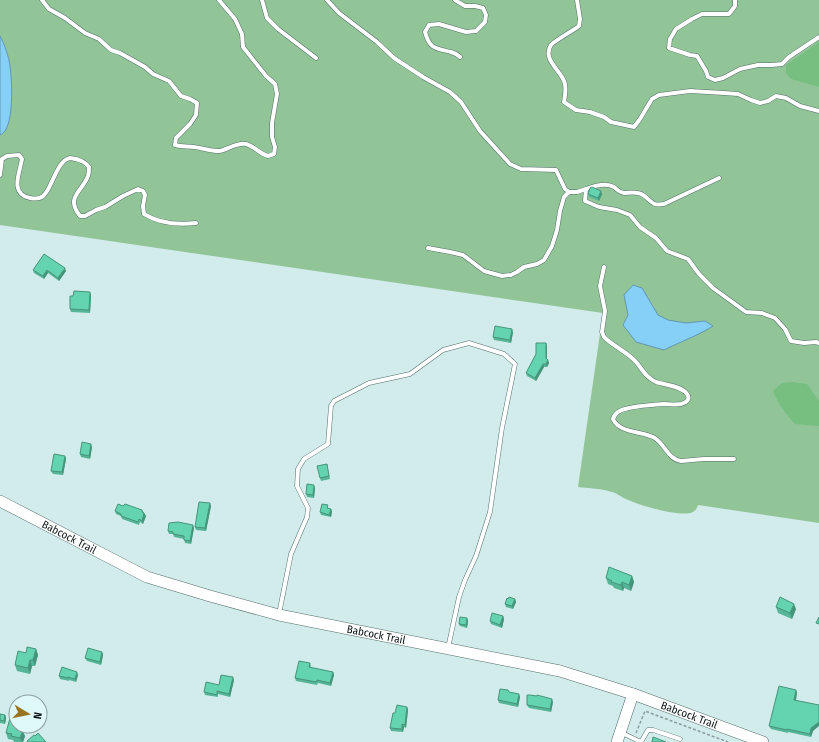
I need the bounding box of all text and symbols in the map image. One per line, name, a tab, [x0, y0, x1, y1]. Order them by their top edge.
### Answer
street label: Babcock Trail	[40, 518, 98, 557]
street label: Babcock Trail	[346, 623, 407, 647]
north arrow	[8, 694, 48, 734]
street label: Babcock Trail	[659, 699, 719, 732]
text: N	[30, 711, 44, 720]

